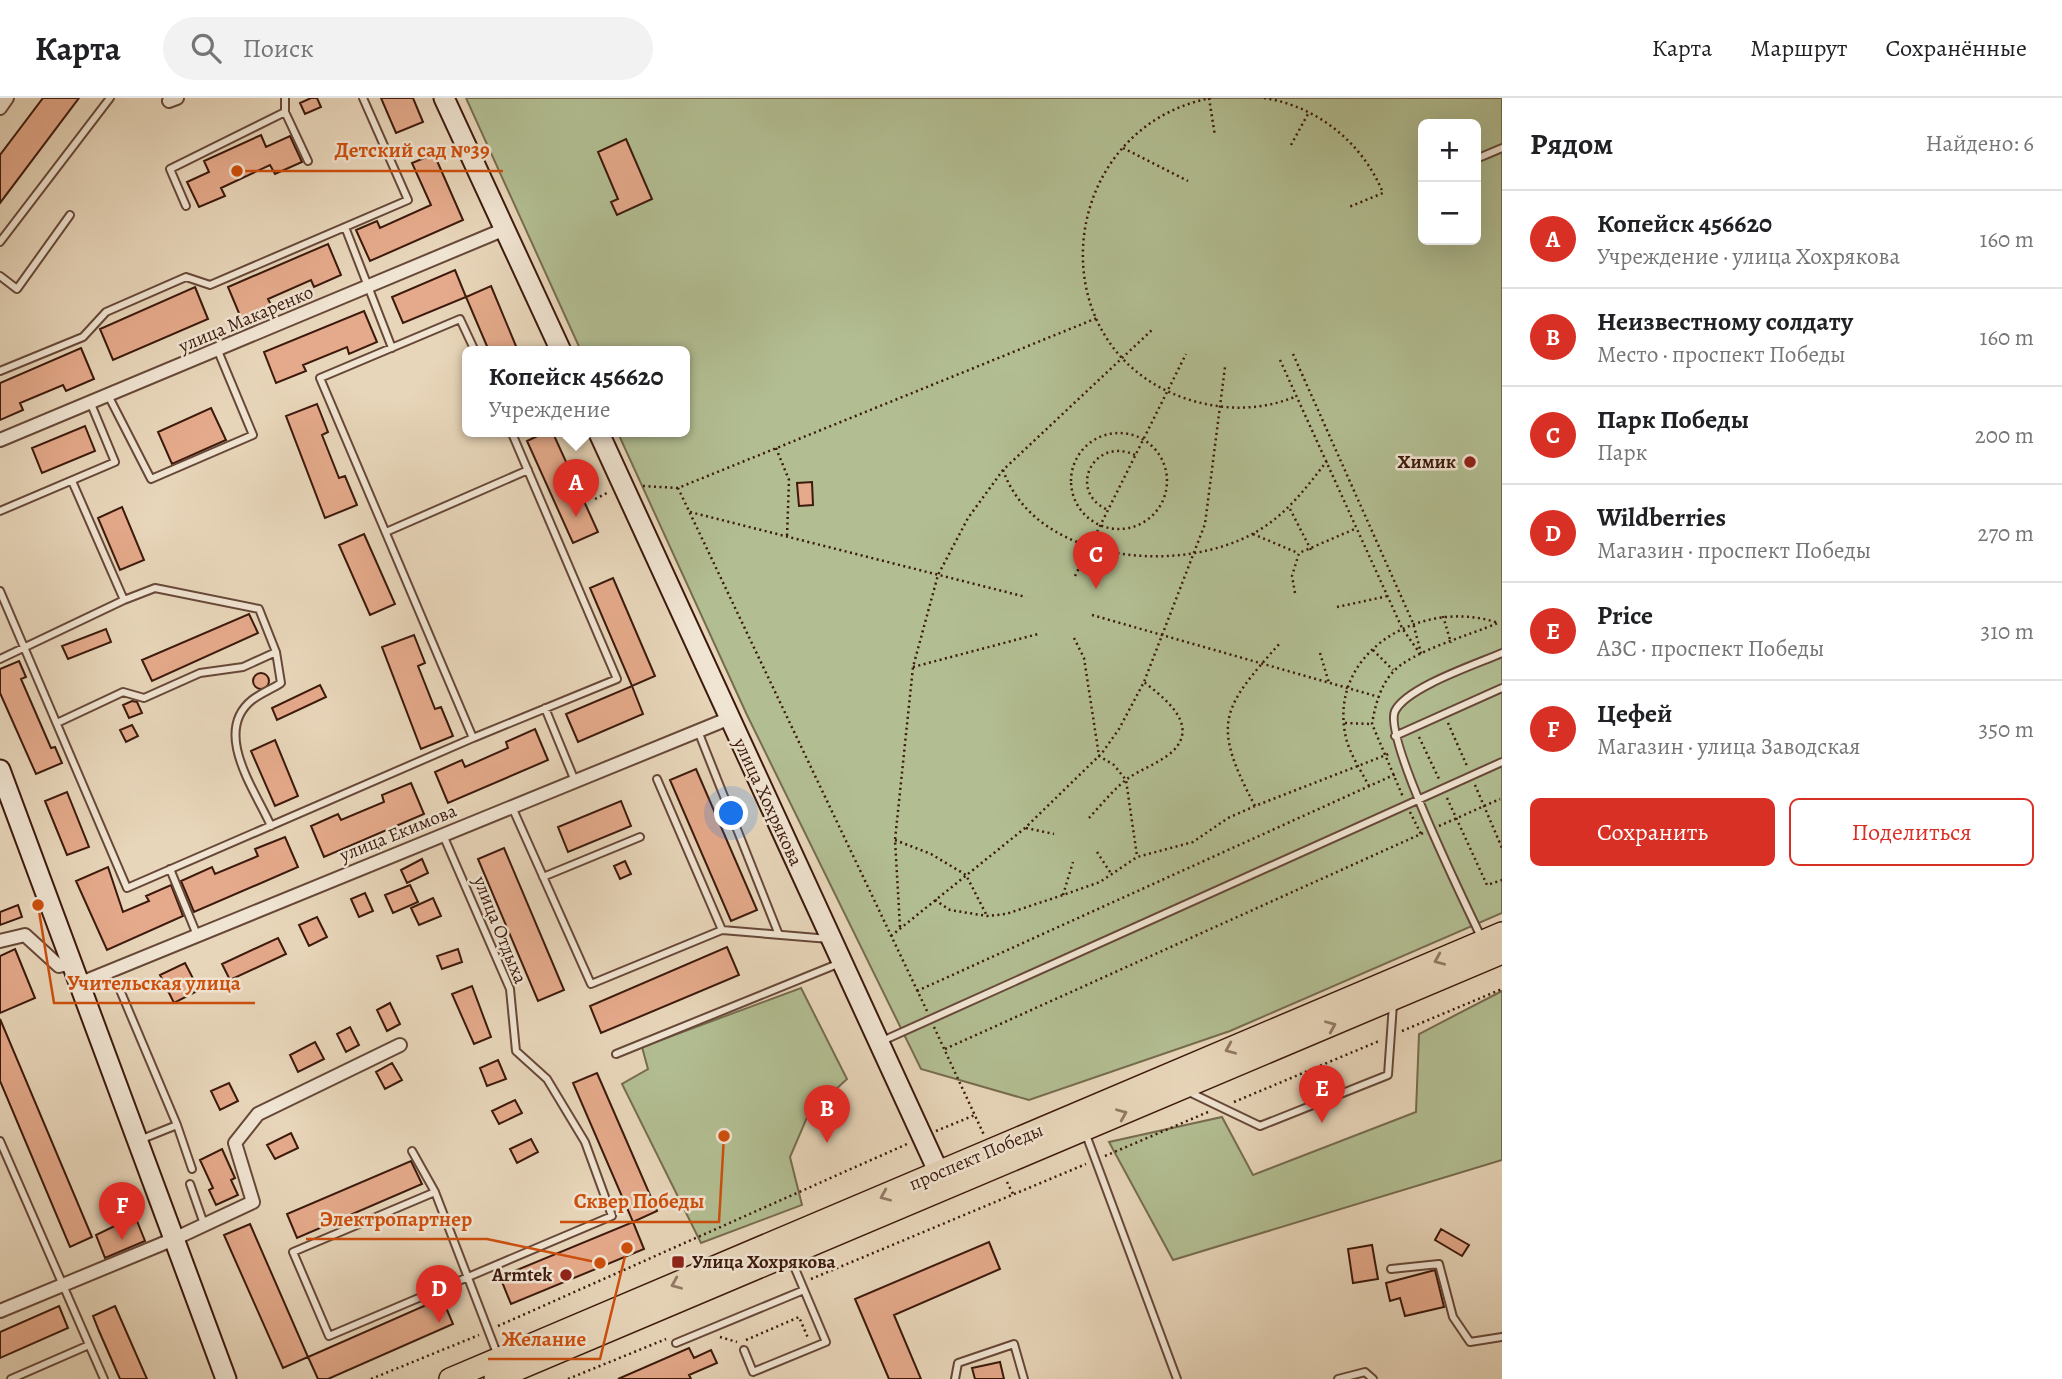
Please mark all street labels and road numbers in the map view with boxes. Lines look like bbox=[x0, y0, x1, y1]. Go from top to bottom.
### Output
street label: улица Макаренко bbox=[174, 279, 317, 359]
street label: улица Хохрякова bbox=[727, 733, 809, 870]
street label: улица Екимова bbox=[335, 798, 461, 869]
street label: улица Отдыха bbox=[466, 872, 533, 988]
street label: проспект Победы bbox=[905, 1117, 1047, 1197]

